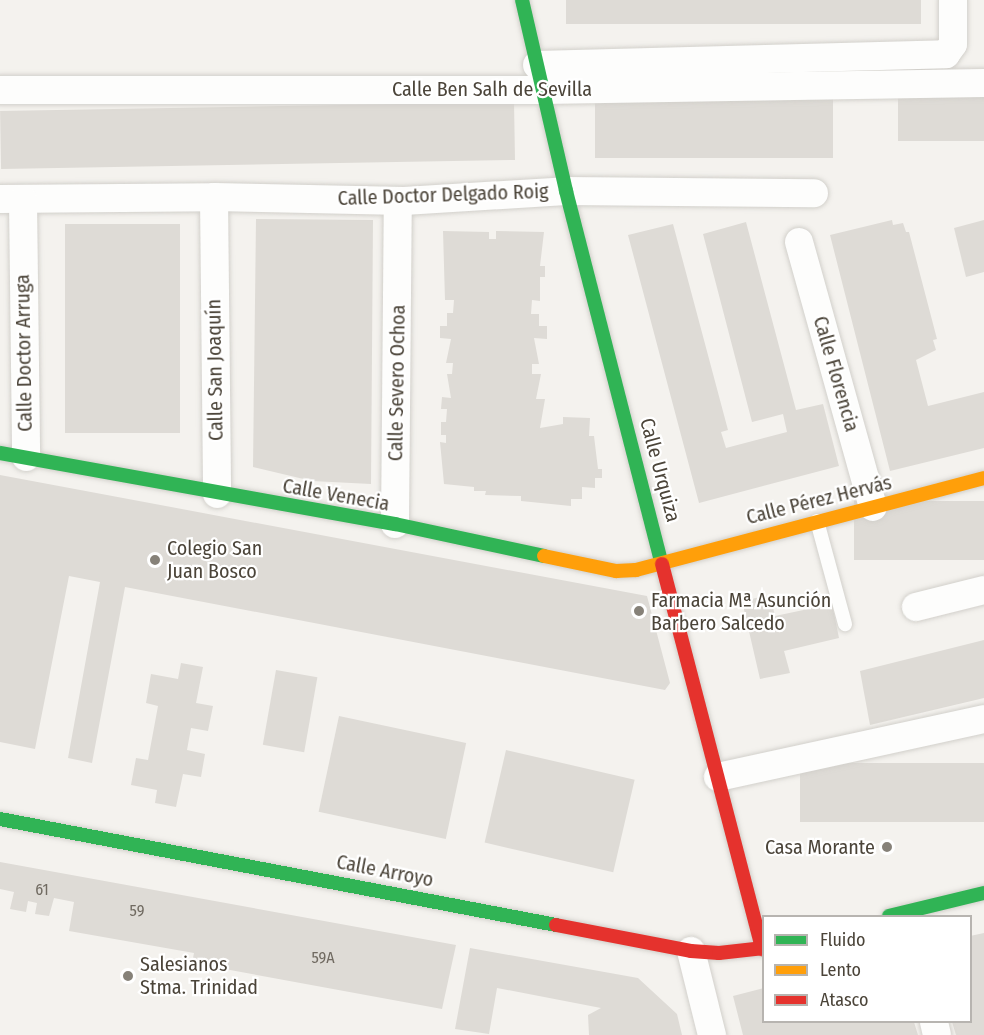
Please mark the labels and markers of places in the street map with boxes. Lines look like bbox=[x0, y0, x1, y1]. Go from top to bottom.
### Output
place label: Colegio San Juan Bosco bbox=[167, 536, 262, 583]
marker: Colegio San Juan Bosco bbox=[148, 553, 162, 567]
place label: Farmacia Mª Asunción Barbero Salcedo bbox=[651, 588, 831, 635]
marker: Farmacia Mª Asunción Barbero Salcedo bbox=[632, 604, 646, 618]
place label: Casa Morante bbox=[765, 835, 875, 859]
marker: Casa Morante bbox=[880, 840, 894, 854]
place label: Salesianos Stma. Trinidad bbox=[140, 952, 258, 999]
marker: Salesianos Stma. Trinidad bbox=[121, 969, 135, 983]

